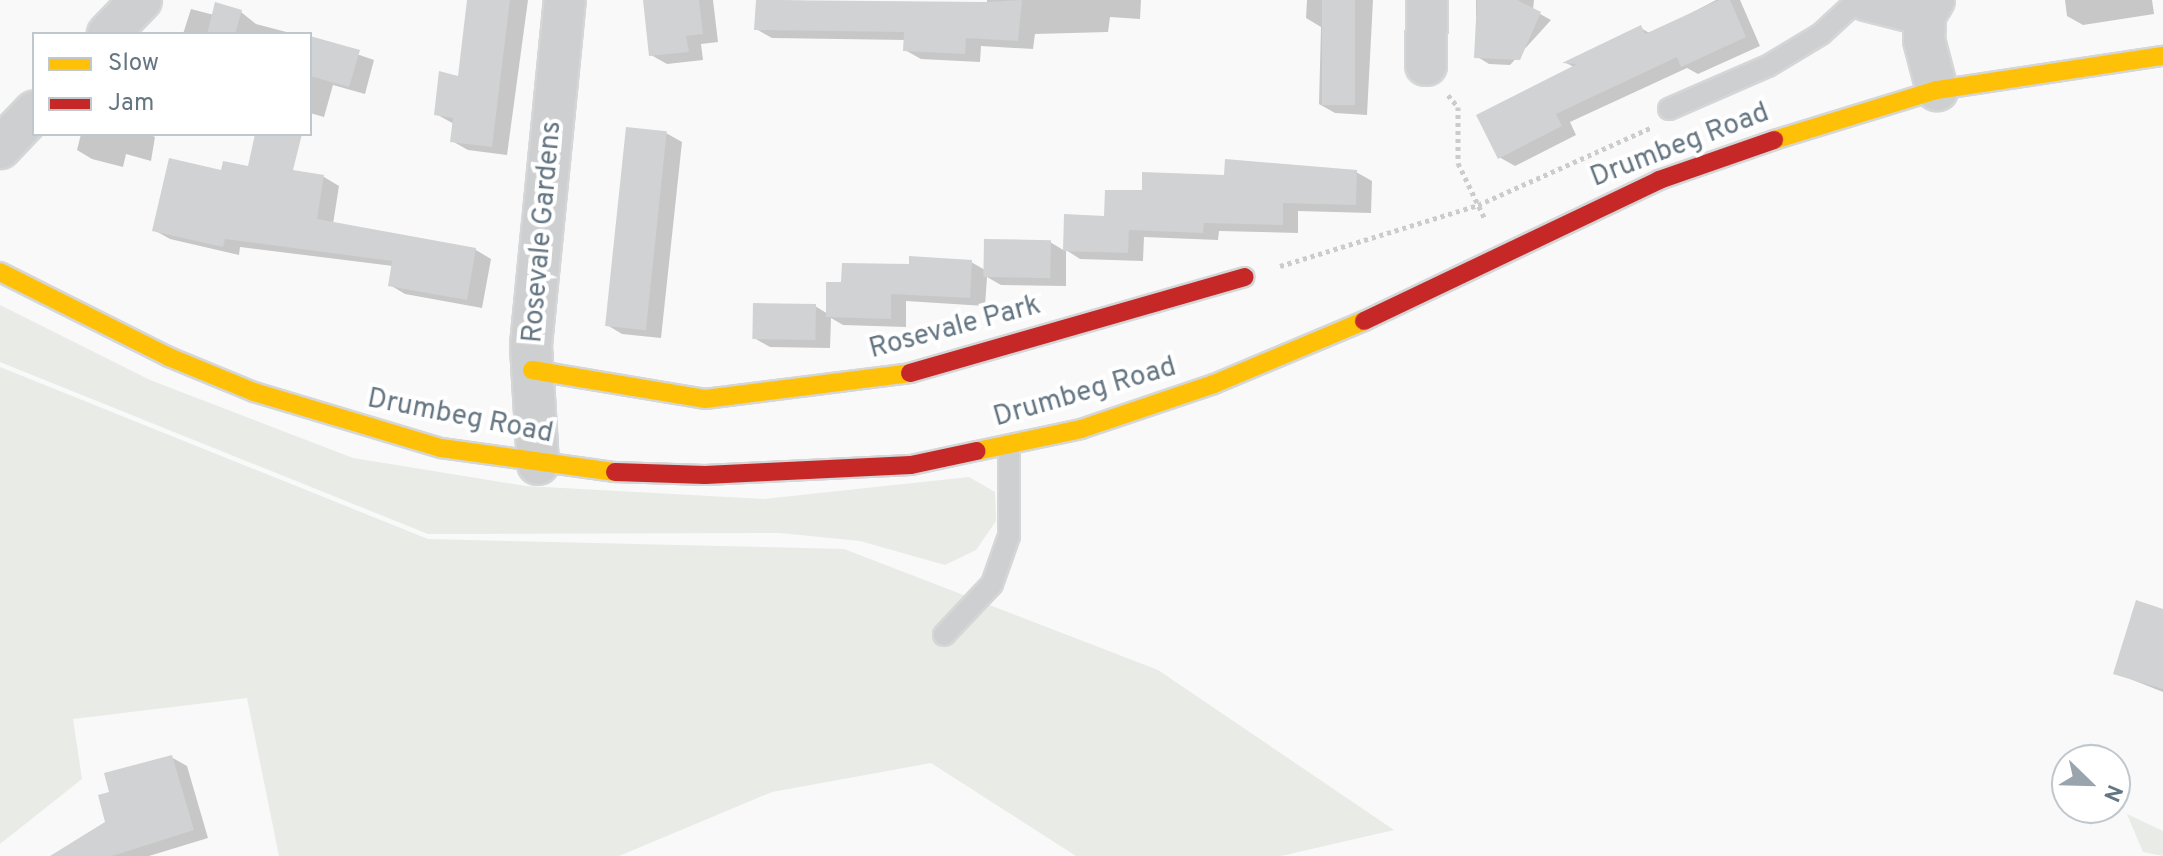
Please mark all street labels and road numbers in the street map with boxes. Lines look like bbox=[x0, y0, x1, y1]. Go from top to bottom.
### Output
street label: Drumbeg Road bbox=[1586, 97, 1774, 195]
street label: Rosevale Gardens bbox=[517, 120, 569, 344]
street label: Rosevale Park bbox=[866, 289, 1044, 367]
street label: Drumbeg Road bbox=[990, 351, 1180, 435]
street label: Drumbeg Road bbox=[364, 383, 556, 451]

